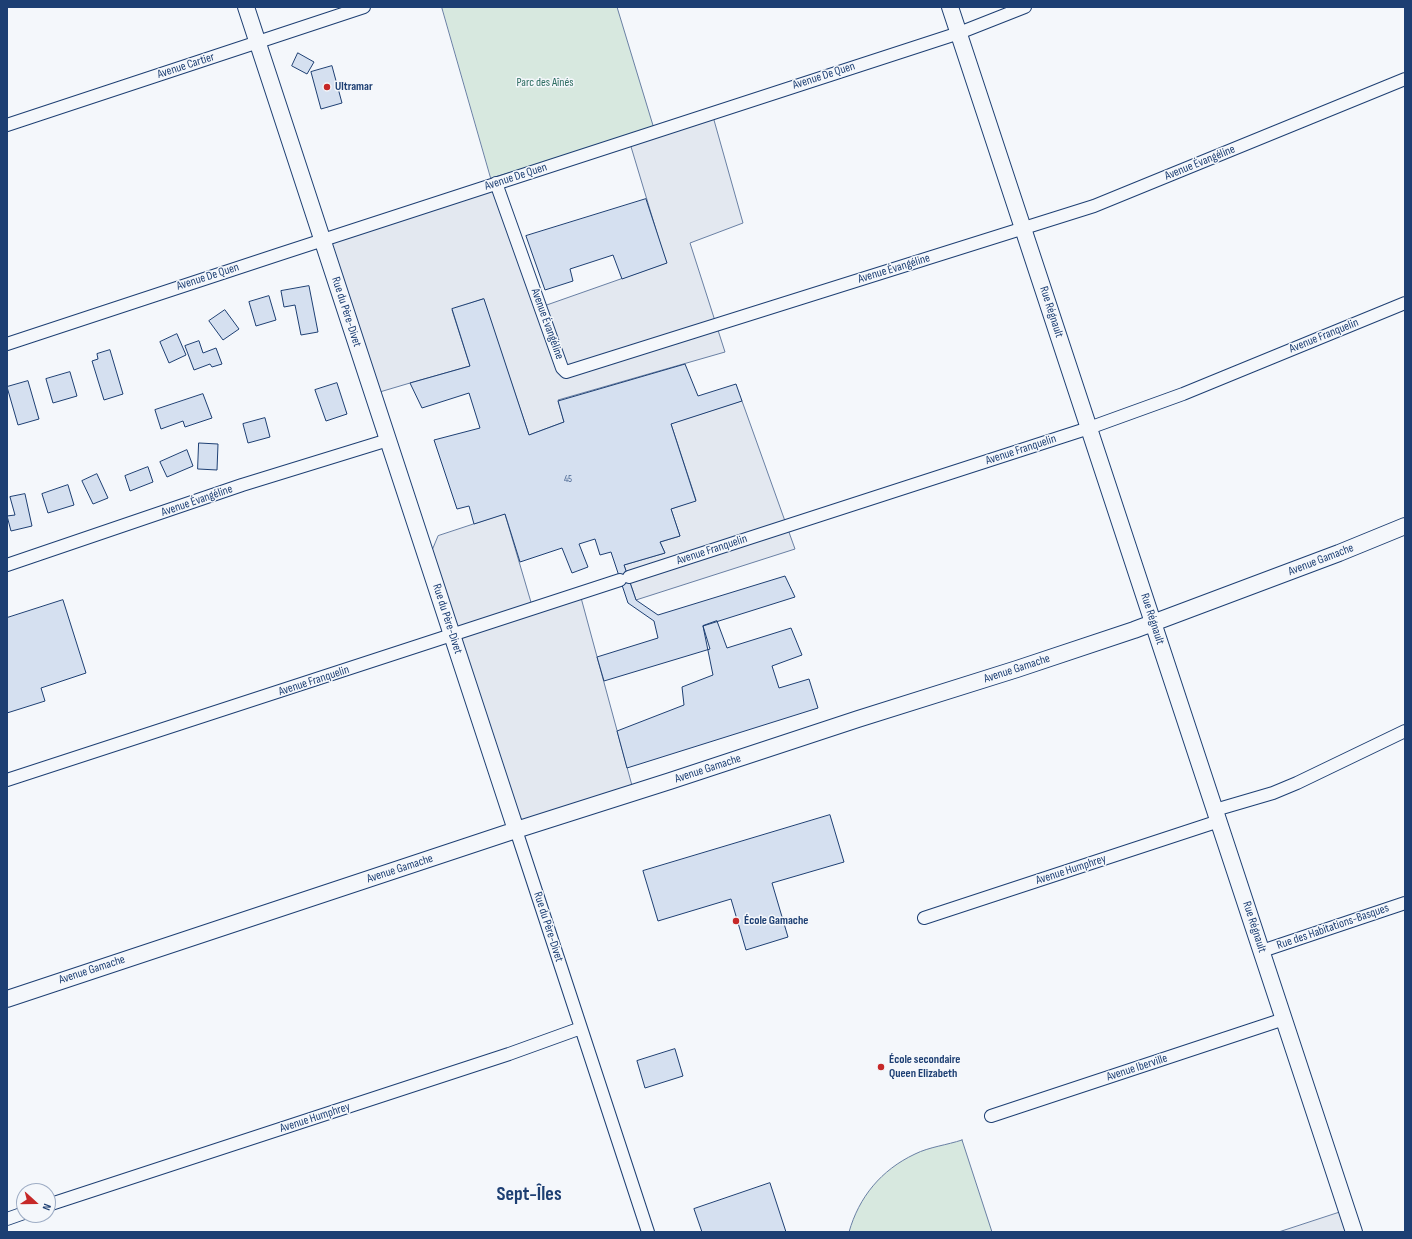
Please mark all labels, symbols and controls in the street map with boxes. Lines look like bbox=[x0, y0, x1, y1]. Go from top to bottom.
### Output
street label: Avenue Cartier bbox=[156, 50, 216, 82]
street label: Avenue De Quen bbox=[791, 59, 857, 93]
park label: Parc des Aînés bbox=[516, 76, 574, 90]
place label: Ultramar bbox=[335, 80, 373, 94]
marker: Ultramar bbox=[322, 82, 332, 92]
street label: Avenue Évangéline bbox=[1163, 142, 1237, 184]
street label: Avenue De Quen bbox=[483, 160, 549, 194]
street label: Avenue Évangéline bbox=[856, 251, 932, 287]
street label: Avenue De Quen bbox=[175, 260, 241, 294]
street label: Rue du Père-Divet bbox=[328, 275, 364, 349]
street label: Rue Régnault bbox=[1036, 285, 1066, 339]
street label: Avenue Évangéline bbox=[527, 286, 567, 362]
street label: Avenue Franquelin bbox=[1287, 316, 1361, 356]
street label: Avenue Franquelin bbox=[984, 432, 1058, 468]
house number: 45 bbox=[564, 473, 572, 485]
street label: Avenue Évangéline bbox=[159, 482, 235, 520]
street label: Avenue Franquelin bbox=[675, 532, 749, 568]
street label: Avenue Gamache bbox=[1286, 541, 1356, 579]
street label: Rue du Père-Divet bbox=[429, 582, 465, 656]
street label: Rue Régnault bbox=[1137, 592, 1167, 646]
street label: Avenue Gamache bbox=[982, 652, 1052, 686]
street label: Avenue Franquelin bbox=[277, 663, 351, 699]
street label: Avenue Gamache bbox=[673, 752, 743, 786]
street label: Avenue Gamache bbox=[365, 852, 435, 886]
street label: Avenue Humphrey bbox=[1034, 852, 1108, 888]
street label: Rue du Père-Divet bbox=[530, 890, 566, 964]
street label: Rue Régnault bbox=[1239, 900, 1269, 954]
street label: Rue des Habitations-Basques bbox=[1275, 901, 1391, 953]
place label: École Gamache bbox=[744, 914, 808, 928]
marker: École Gamache bbox=[731, 916, 741, 926]
street label: Avenue Gamache bbox=[57, 953, 127, 987]
street label: Avenue Iberville bbox=[1105, 1051, 1169, 1085]
place label: École secondaire Queen Elizabeth bbox=[889, 1053, 960, 1081]
marker: École secondaire Queen Elizabeth bbox=[876, 1062, 886, 1072]
street label: Avenue Humphrey bbox=[278, 1100, 352, 1136]
north arrow bbox=[16, 1183, 56, 1223]
district label: Sept-Îles bbox=[496, 1183, 562, 1207]
text: N bbox=[40, 1202, 54, 1212]

